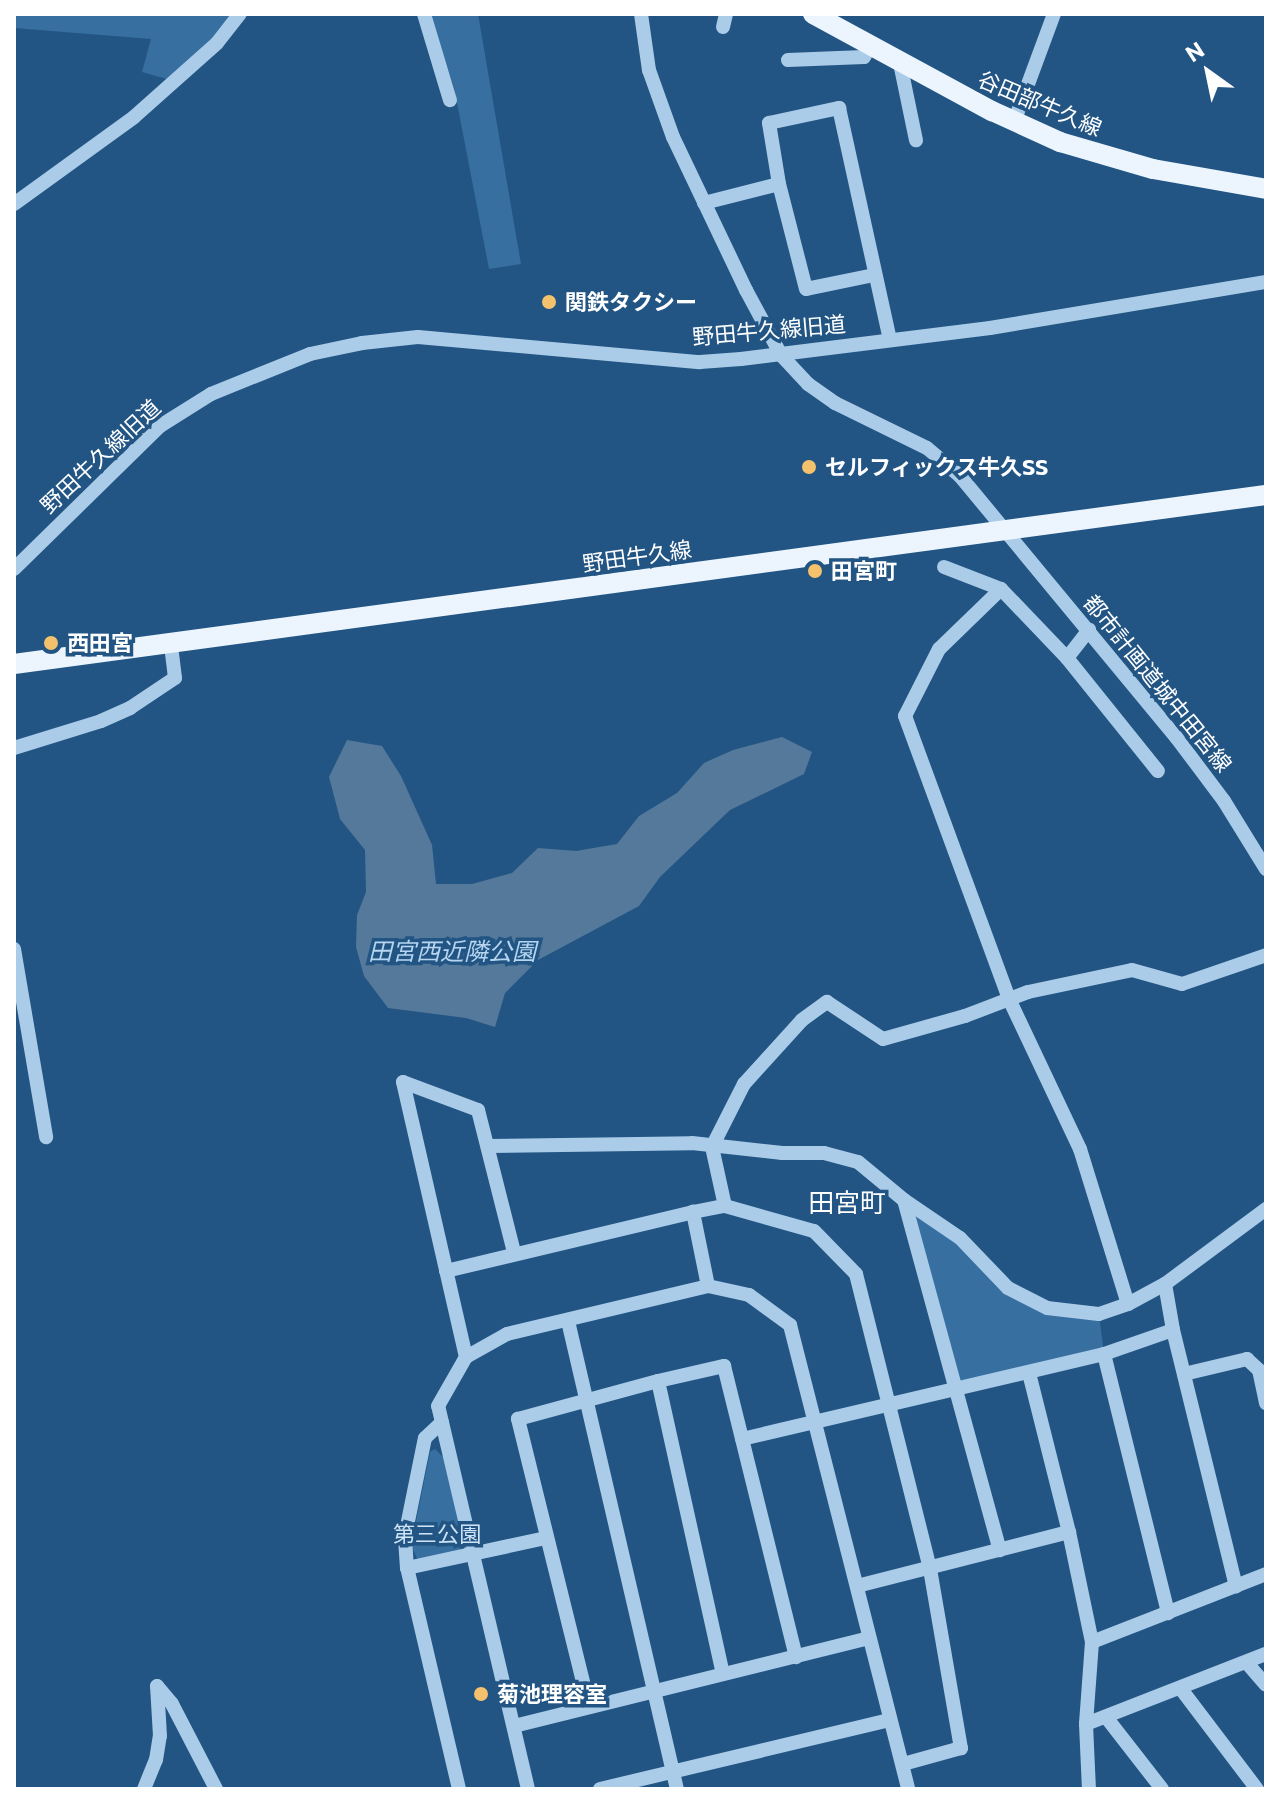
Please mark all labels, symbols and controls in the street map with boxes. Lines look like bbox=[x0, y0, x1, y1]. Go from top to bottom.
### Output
north arrow bbox=[1168, 32, 1248, 112]
text: N bbox=[1180, 36, 1209, 67]
street label: 谷田部牛久線 bbox=[974, 65, 1106, 141]
place label: 関鉄タクシー bbox=[565, 289, 697, 315]
marker: 関鉄タクシー bbox=[540, 293, 558, 311]
street label: 野田牛久線旧道 bbox=[691, 310, 847, 350]
street label: 野田牛久線旧道 bbox=[35, 394, 165, 518]
place label: セルフィックス牛久SS bbox=[825, 454, 1049, 480]
marker: セルフィックス牛久SS bbox=[800, 458, 818, 476]
street label: 野田牛久線 bbox=[581, 535, 693, 577]
place label: 田宮町 bbox=[831, 558, 897, 584]
marker: 田宮町 bbox=[806, 562, 824, 580]
street label: 都市計画道城中田宮線 bbox=[1079, 589, 1237, 777]
place label: 西田宮 bbox=[67, 630, 133, 656]
marker: 西田宮 bbox=[42, 634, 60, 652]
water label: 田宮西近隣公園 bbox=[368, 937, 536, 965]
district label: 田宮町 bbox=[808, 1186, 886, 1218]
park label: 第三公園 bbox=[393, 1521, 481, 1547]
place label: 菊池理容室 bbox=[497, 1681, 607, 1707]
marker: 菊池理容室 bbox=[472, 1685, 490, 1703]

